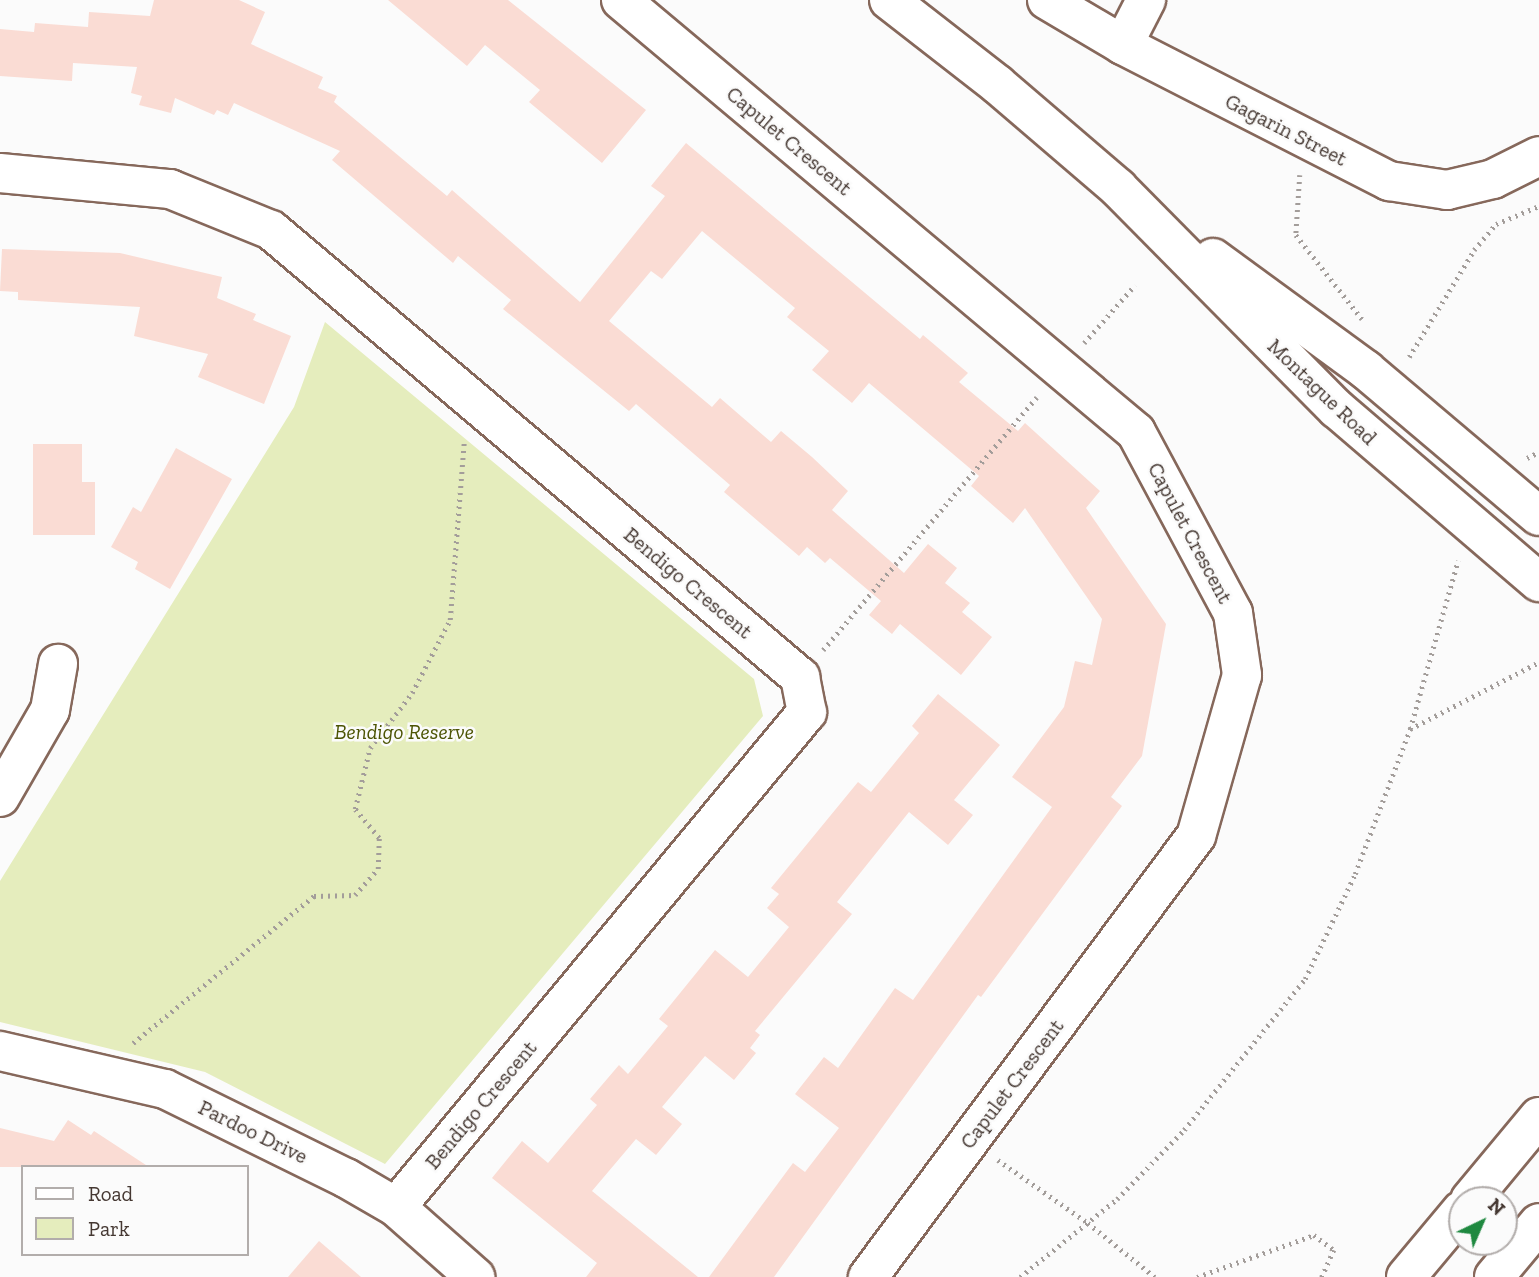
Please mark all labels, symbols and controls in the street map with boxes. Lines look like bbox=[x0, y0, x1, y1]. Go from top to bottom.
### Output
street label: Capulet Crescent bbox=[721, 81, 857, 201]
street label: Gagarin Street bbox=[1221, 89, 1351, 171]
street label: Montague Road bbox=[1262, 334, 1382, 450]
street label: Capulet Crescent bbox=[1142, 458, 1238, 608]
street label: Bendigo Crescent bbox=[619, 522, 757, 644]
park label: Bendigo Reserve bbox=[334, 719, 474, 745]
street label: Capulet Crescent bbox=[955, 1014, 1069, 1154]
street label: Bendigo Crescent bbox=[420, 1036, 542, 1174]
street label: Pardoo Drive bbox=[194, 1095, 312, 1169]
legend bbox=[21, 1165, 248, 1256]
text: Road bbox=[88, 1181, 133, 1206]
north arrow bbox=[1448, 1186, 1518, 1256]
text: N bbox=[1483, 1194, 1510, 1220]
text: Park bbox=[88, 1216, 130, 1241]

